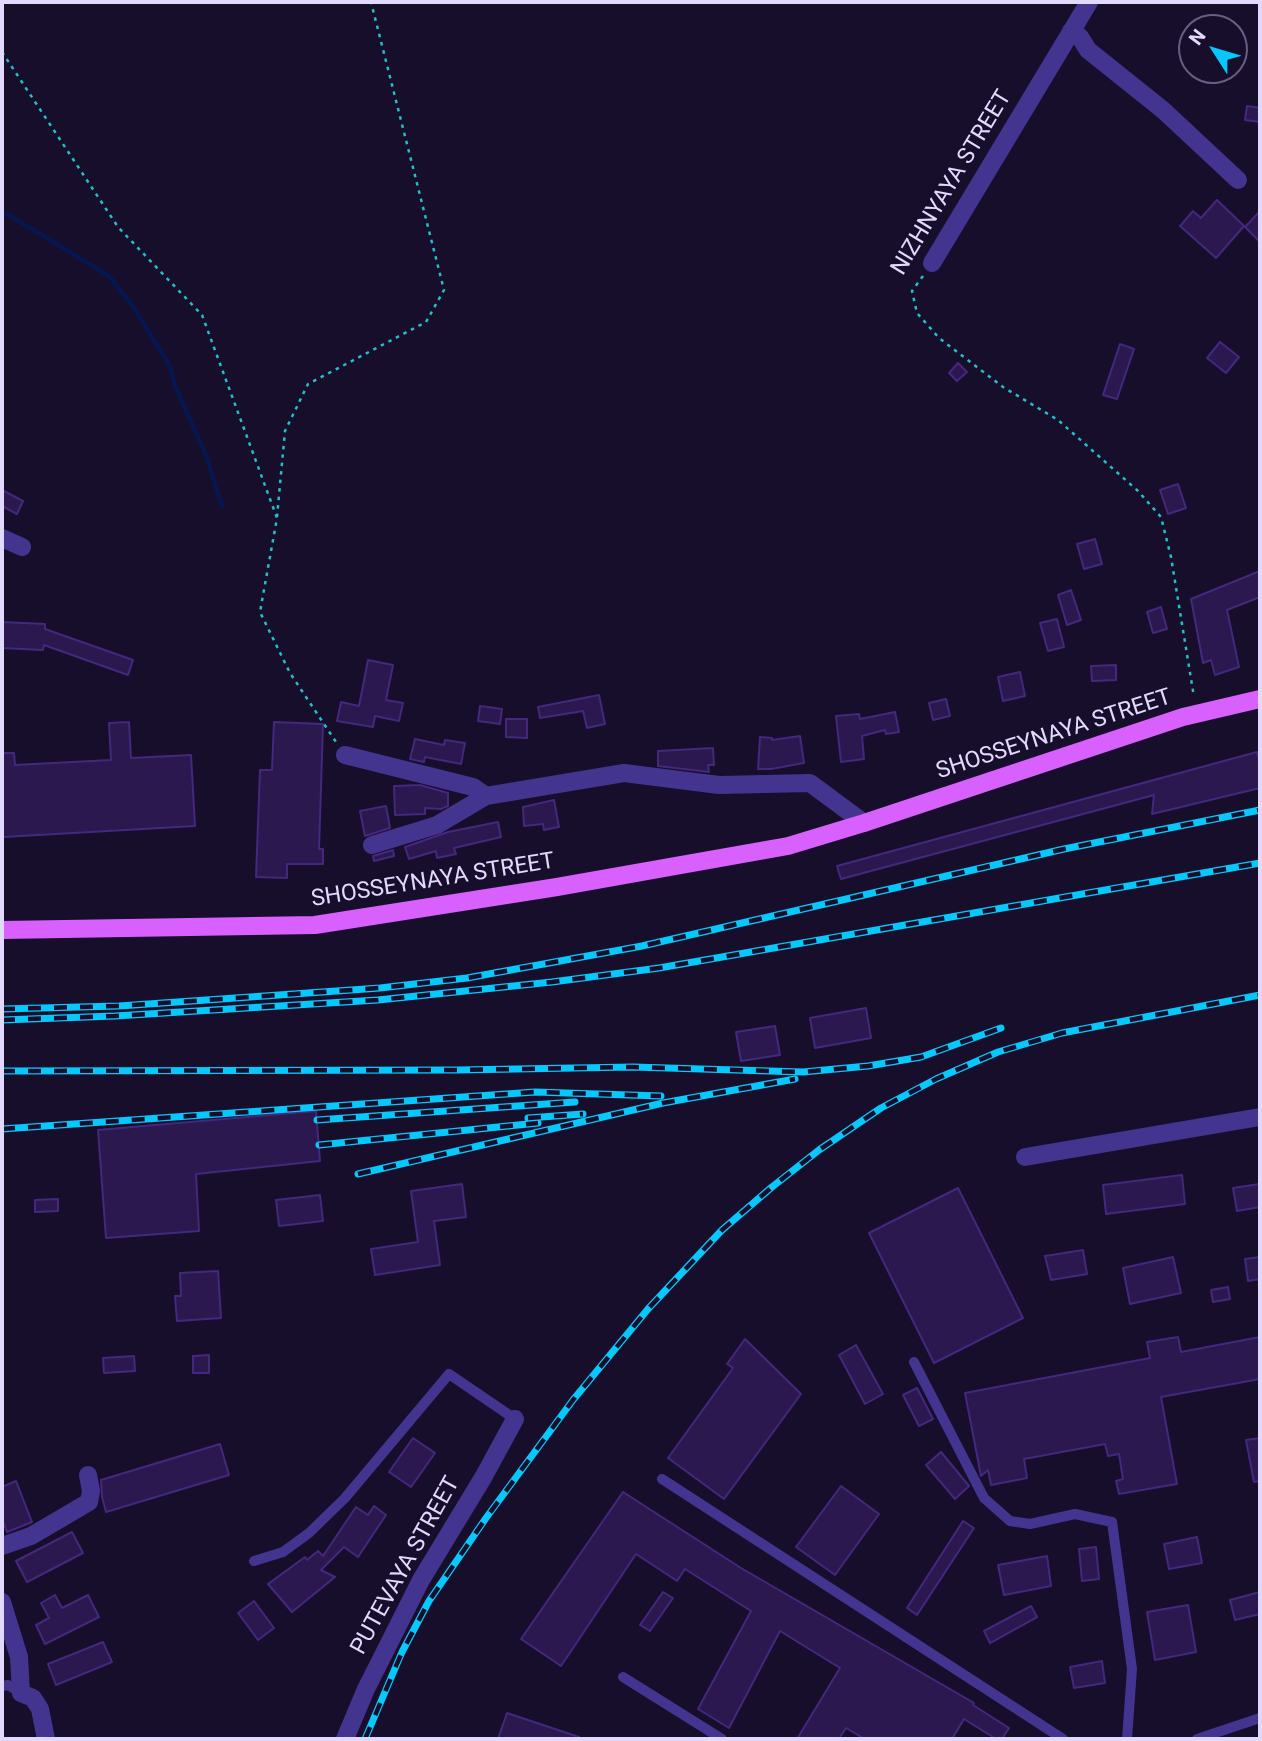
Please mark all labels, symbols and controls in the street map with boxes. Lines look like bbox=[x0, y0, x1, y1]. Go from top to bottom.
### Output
north arrow bbox=[1178, 14, 1248, 84]
text: N bbox=[1184, 25, 1211, 50]
street label: NIZHNYAYA STREET bbox=[886, 86, 1018, 280]
street label: SHOSSEYNAYA STREET bbox=[933, 684, 1175, 786]
street label: SHOSSEYNAYA STREET bbox=[309, 848, 557, 914]
street label: PUTEVAYA STREET bbox=[346, 1472, 466, 1660]

